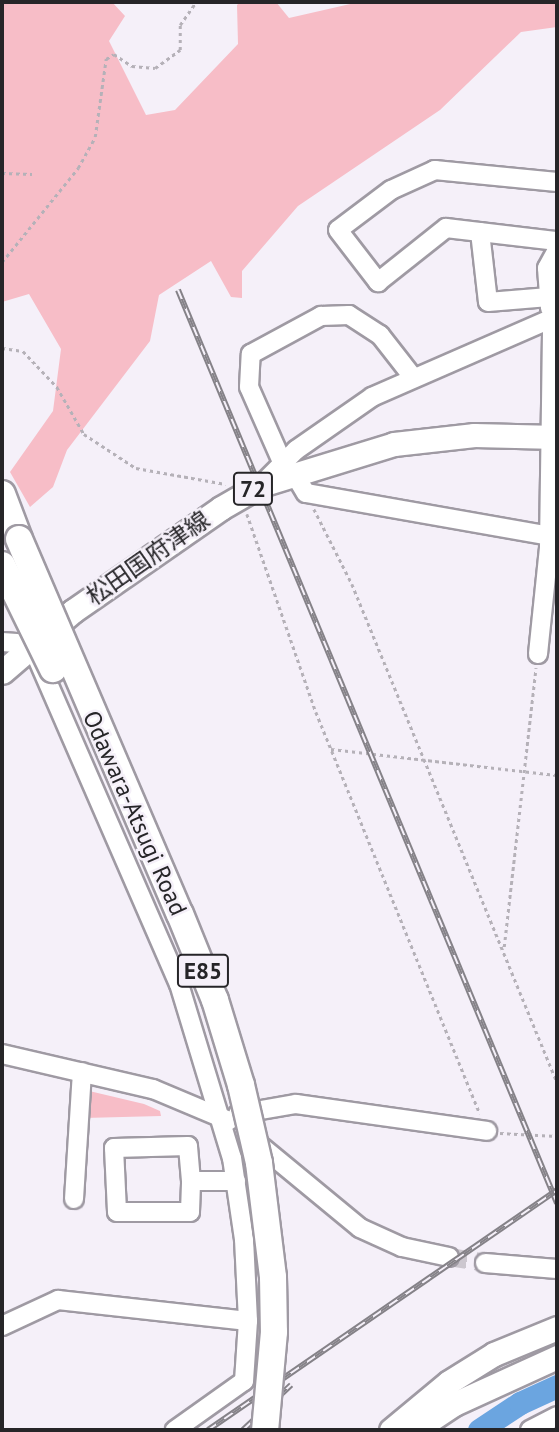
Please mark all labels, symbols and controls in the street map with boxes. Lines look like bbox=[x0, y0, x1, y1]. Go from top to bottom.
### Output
road number: 72 bbox=[232, 470, 274, 509]
street label: 松田国府津線 bbox=[81, 505, 215, 611]
street label: Odawara-Atsugi Road bbox=[77, 706, 193, 920]
road number: E85 bbox=[177, 952, 229, 990]

